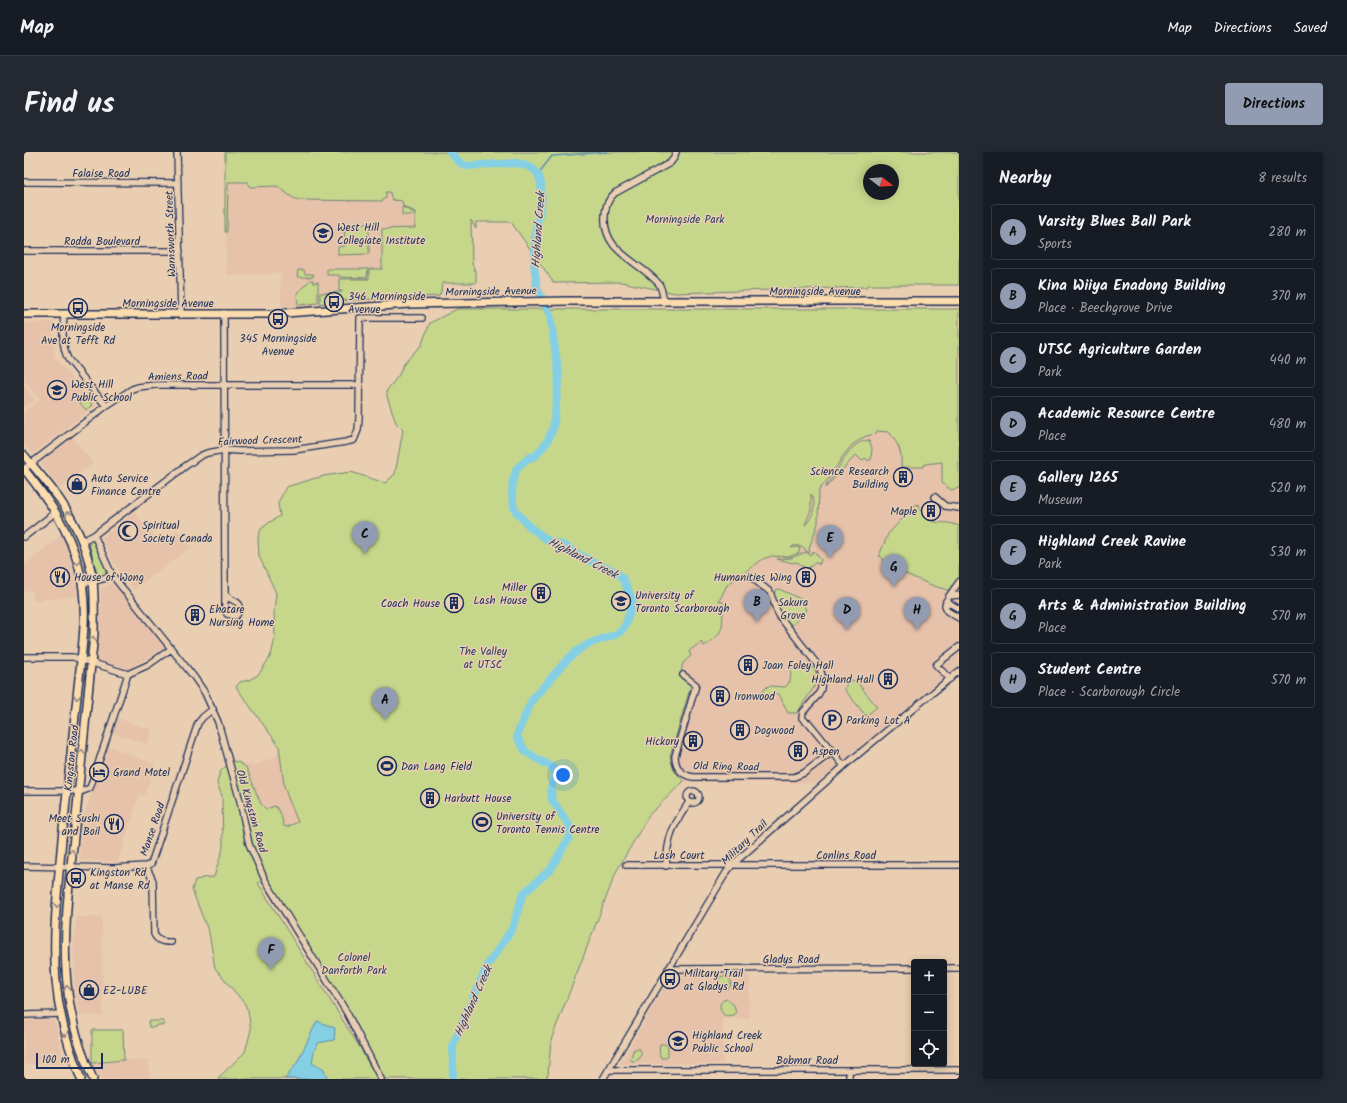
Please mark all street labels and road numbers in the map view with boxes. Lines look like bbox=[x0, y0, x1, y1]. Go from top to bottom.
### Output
street label: Falaise Road bbox=[72, 165, 130, 183]
street label: Warnsworth Street bbox=[160, 190, 182, 277]
street label: Rodda Boulevard bbox=[64, 233, 140, 251]
street label: Morningside Avenue bbox=[445, 282, 537, 302]
street label: Morningside Avenue bbox=[769, 283, 861, 301]
street label: Morningside Avenue bbox=[122, 295, 214, 313]
street label: Amiens Road bbox=[148, 367, 209, 387]
street label: Fairwood Crescent bbox=[218, 431, 303, 451]
street label: Kingston Road bbox=[60, 724, 84, 792]
street label: Old Ring Road bbox=[693, 757, 760, 777]
street label: Old Kingston Road bbox=[231, 768, 272, 855]
street label: Manse Road bbox=[135, 800, 171, 859]
street label: Military Trail bbox=[717, 815, 772, 870]
street label: Lash Court bbox=[654, 847, 705, 865]
street label: Conlins Road bbox=[816, 847, 876, 865]
street label: Gladys Road bbox=[763, 951, 820, 969]
street label: Bobmar Road bbox=[776, 1052, 838, 1070]

